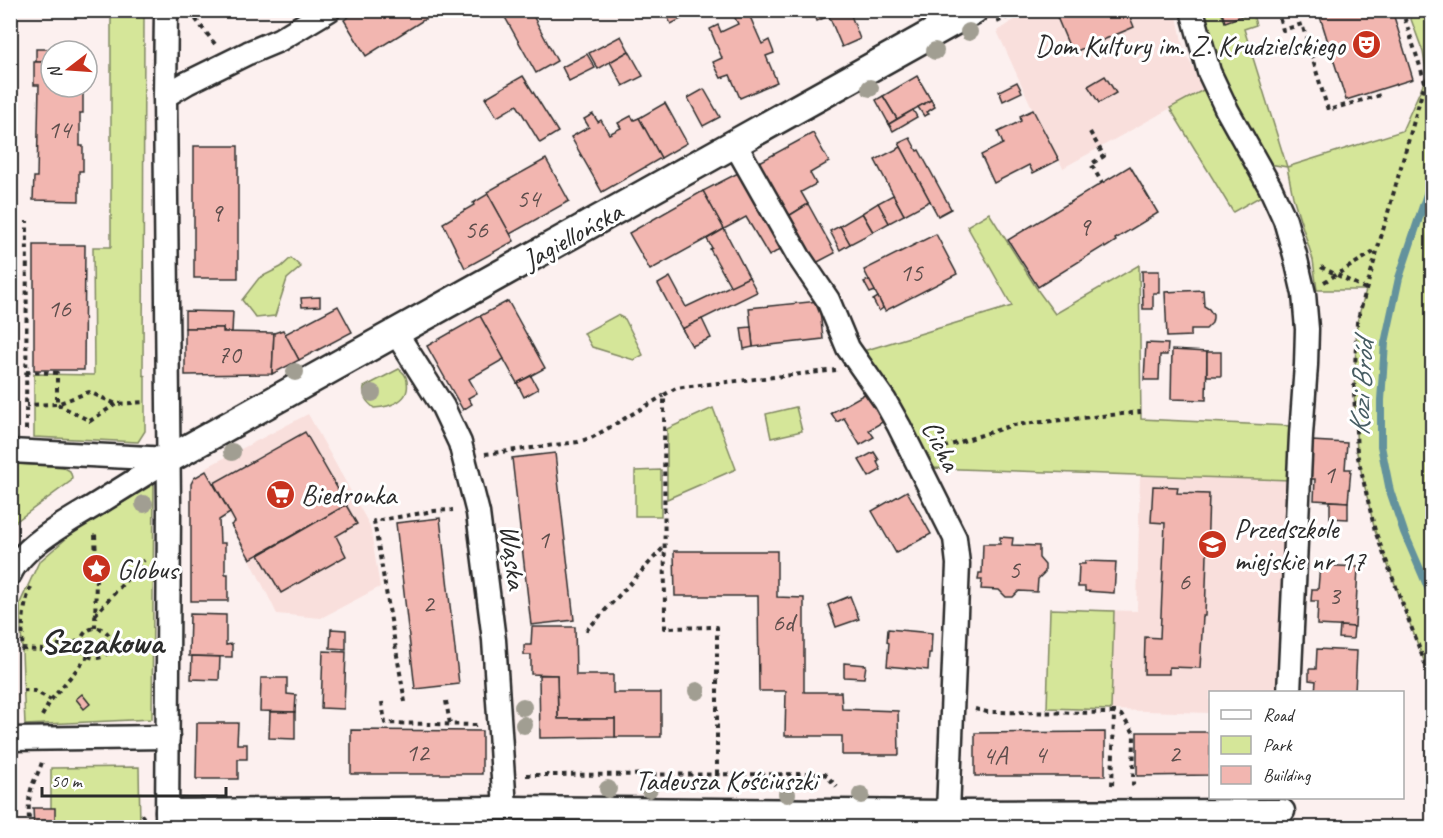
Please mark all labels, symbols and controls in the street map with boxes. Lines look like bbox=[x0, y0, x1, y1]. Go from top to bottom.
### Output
place label: Dom Kultury im. Z. Krudzielskiego bbox=[1035, 28, 1347, 63]
theatre icon: Dom Kultury im. Z. Krudzielskiego bbox=[1350, 29, 1382, 61]
north arrow bbox=[39, 39, 99, 99]
text: N bbox=[44, 62, 67, 81]
house number: 14 bbox=[47, 113, 73, 146]
house number: 54 bbox=[516, 182, 542, 215]
street label: Jagiellońska bbox=[514, 193, 630, 278]
house number: 9 bbox=[210, 196, 224, 229]
house number: 9 bbox=[1078, 210, 1092, 243]
house number: 56 bbox=[464, 213, 489, 246]
house number: 15 bbox=[899, 256, 924, 289]
house number: 16 bbox=[47, 292, 72, 325]
water label: Kozi Bród bbox=[1340, 330, 1383, 436]
house number: 70 bbox=[217, 338, 243, 371]
street label: Cicha bbox=[914, 414, 970, 478]
house number: 1 bbox=[1323, 458, 1336, 491]
place label: Biedronka bbox=[301, 477, 398, 512]
supermarket icon: Biedronka bbox=[264, 478, 296, 510]
place label: Przedszkole miejskie nr 17 bbox=[1234, 511, 1367, 578]
street label: Wąska bbox=[492, 523, 535, 593]
house number: 1 bbox=[537, 523, 550, 556]
school or university icon: Przedszkole miejskie nr 17 bbox=[1197, 528, 1229, 560]
place label: Globus bbox=[117, 552, 180, 587]
place icon: Globus bbox=[80, 553, 112, 585]
house number: 5 bbox=[1008, 553, 1021, 586]
house number: 6 bbox=[1178, 565, 1191, 598]
house number: 3 bbox=[1328, 579, 1342, 612]
house number: 2 bbox=[422, 587, 436, 620]
house number: 6d bbox=[772, 606, 798, 639]
district label: Szczakowa bbox=[40, 620, 166, 663]
legend bbox=[1209, 691, 1404, 799]
text: Road bbox=[1263, 704, 1296, 726]
text: Park bbox=[1263, 734, 1293, 756]
house number: 12 bbox=[405, 736, 431, 769]
house number: 2 bbox=[1168, 737, 1182, 770]
house number: 4 bbox=[1034, 738, 1048, 771]
house number: 4A bbox=[983, 739, 1009, 772]
scale bar bbox=[42, 760, 226, 798]
street label: Tadeusza Kościuszki bbox=[635, 763, 821, 798]
text: Building bbox=[1263, 764, 1312, 786]
text: 50 m bbox=[51, 770, 84, 792]

